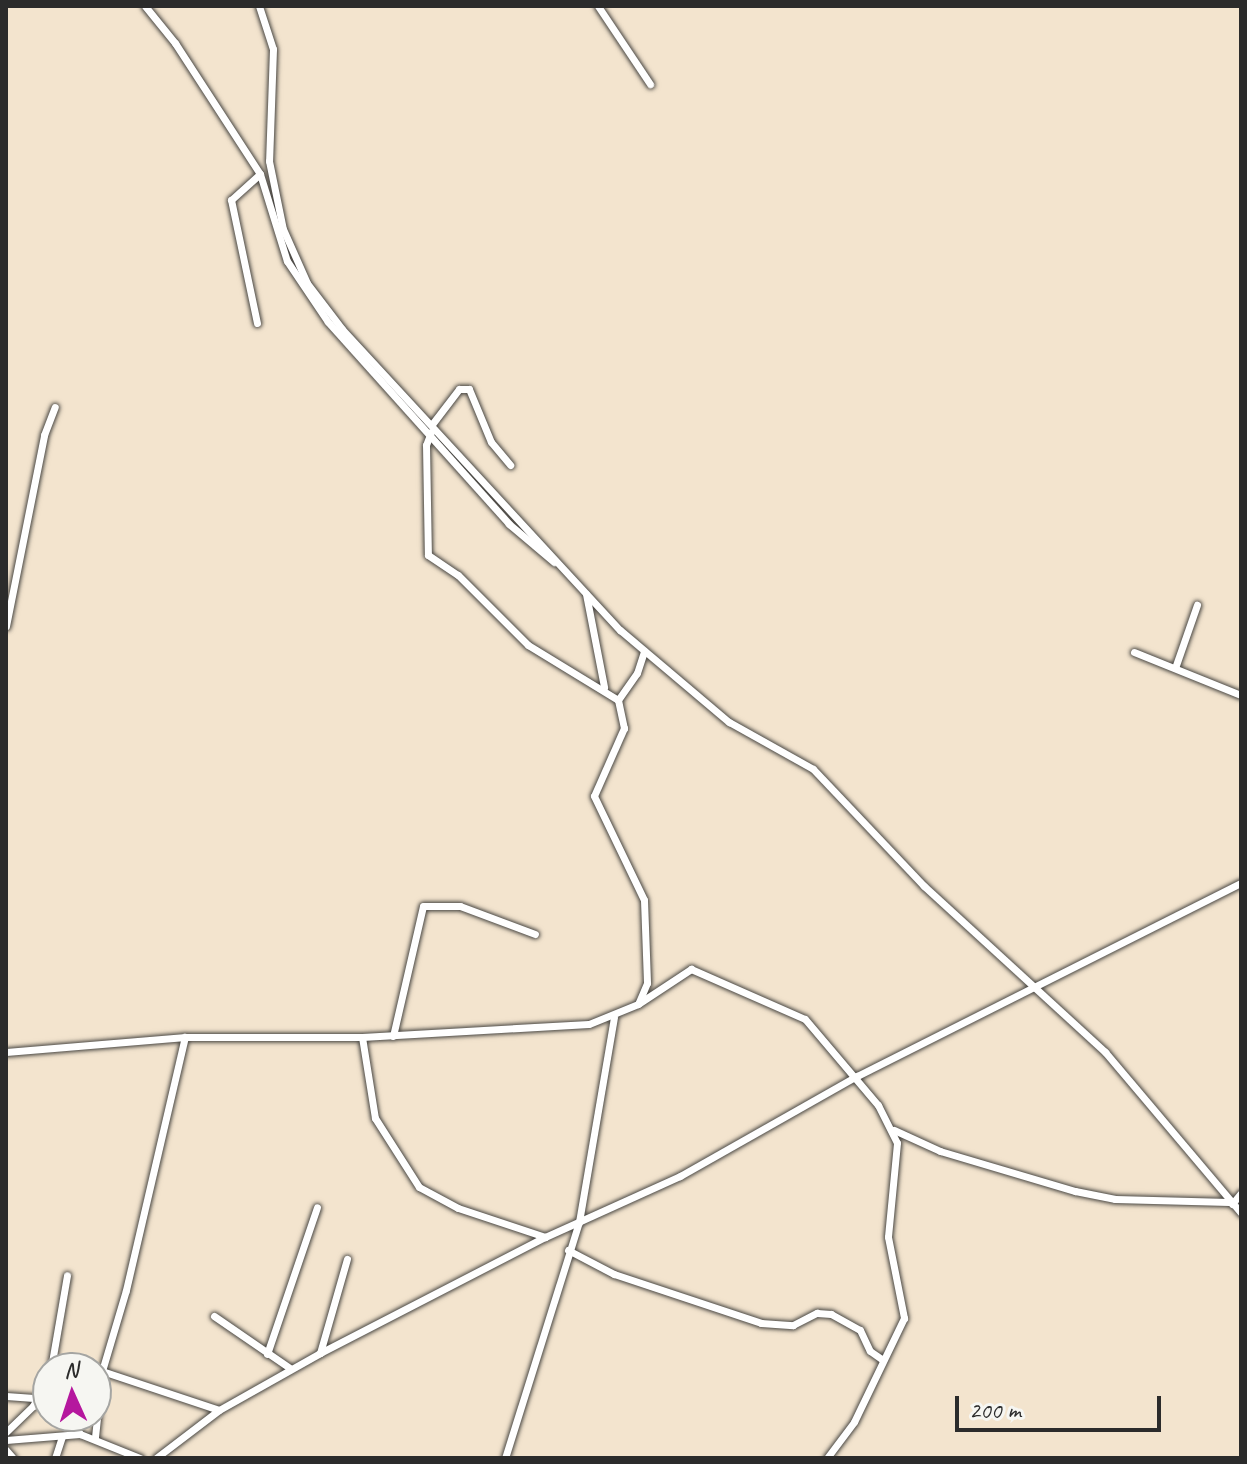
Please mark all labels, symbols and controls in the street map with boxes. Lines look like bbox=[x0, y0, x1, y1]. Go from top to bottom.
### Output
north arrow bbox=[32, 1352, 112, 1432]
text: N bbox=[63, 1356, 78, 1384]
scale bar bbox=[959, 1380, 1165, 1430]
text: 200 m bbox=[969, 1395, 1021, 1425]

